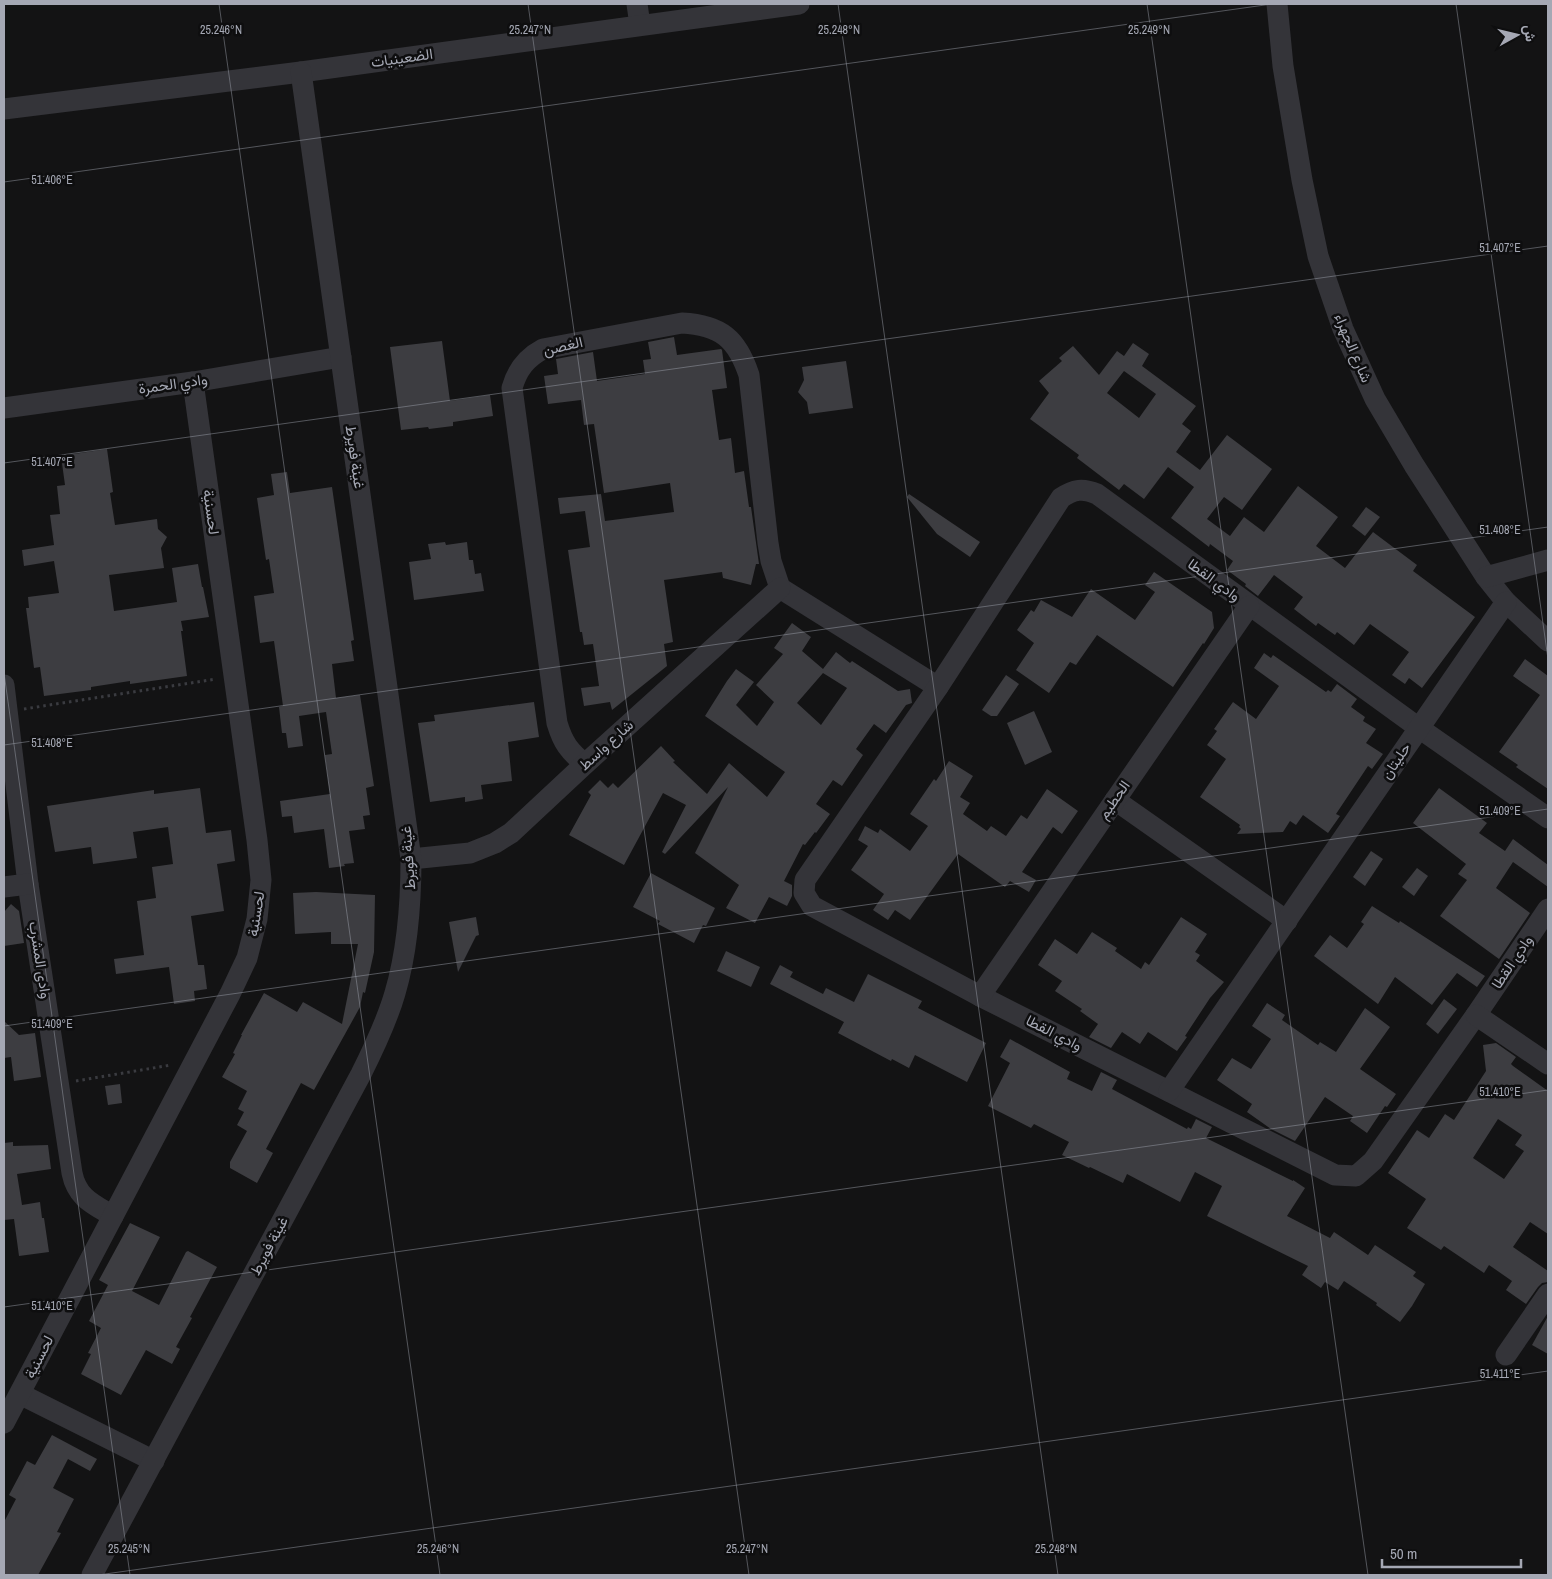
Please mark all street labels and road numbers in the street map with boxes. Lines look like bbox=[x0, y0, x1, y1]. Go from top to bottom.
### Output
street label: الضعينيات bbox=[370, 43, 434, 72]
street label: شارع الجهراء bbox=[1329, 310, 1378, 386]
street label: الغصن bbox=[541, 331, 585, 360]
street label: وادي الحمرة bbox=[137, 368, 209, 402]
street label: غينة فويرط bbox=[341, 424, 370, 490]
street label: لحسنية bbox=[198, 488, 225, 536]
street label: وادي القطا bbox=[1182, 553, 1245, 608]
street label: شارع واسط bbox=[574, 714, 638, 776]
street label: حليتان bbox=[1376, 738, 1415, 783]
street label: الحطيم bbox=[1093, 776, 1135, 823]
street label: غينة فويرط bbox=[395, 825, 420, 891]
street label: لحسنية bbox=[242, 890, 269, 938]
street label: وادى المشرب bbox=[24, 920, 57, 1000]
street label: وادي القطا bbox=[1486, 931, 1540, 994]
street label: وادي القطا bbox=[1021, 1009, 1086, 1058]
street label: غينة فويرط bbox=[244, 1212, 293, 1279]
street label: لحسنية bbox=[19, 1332, 58, 1382]

